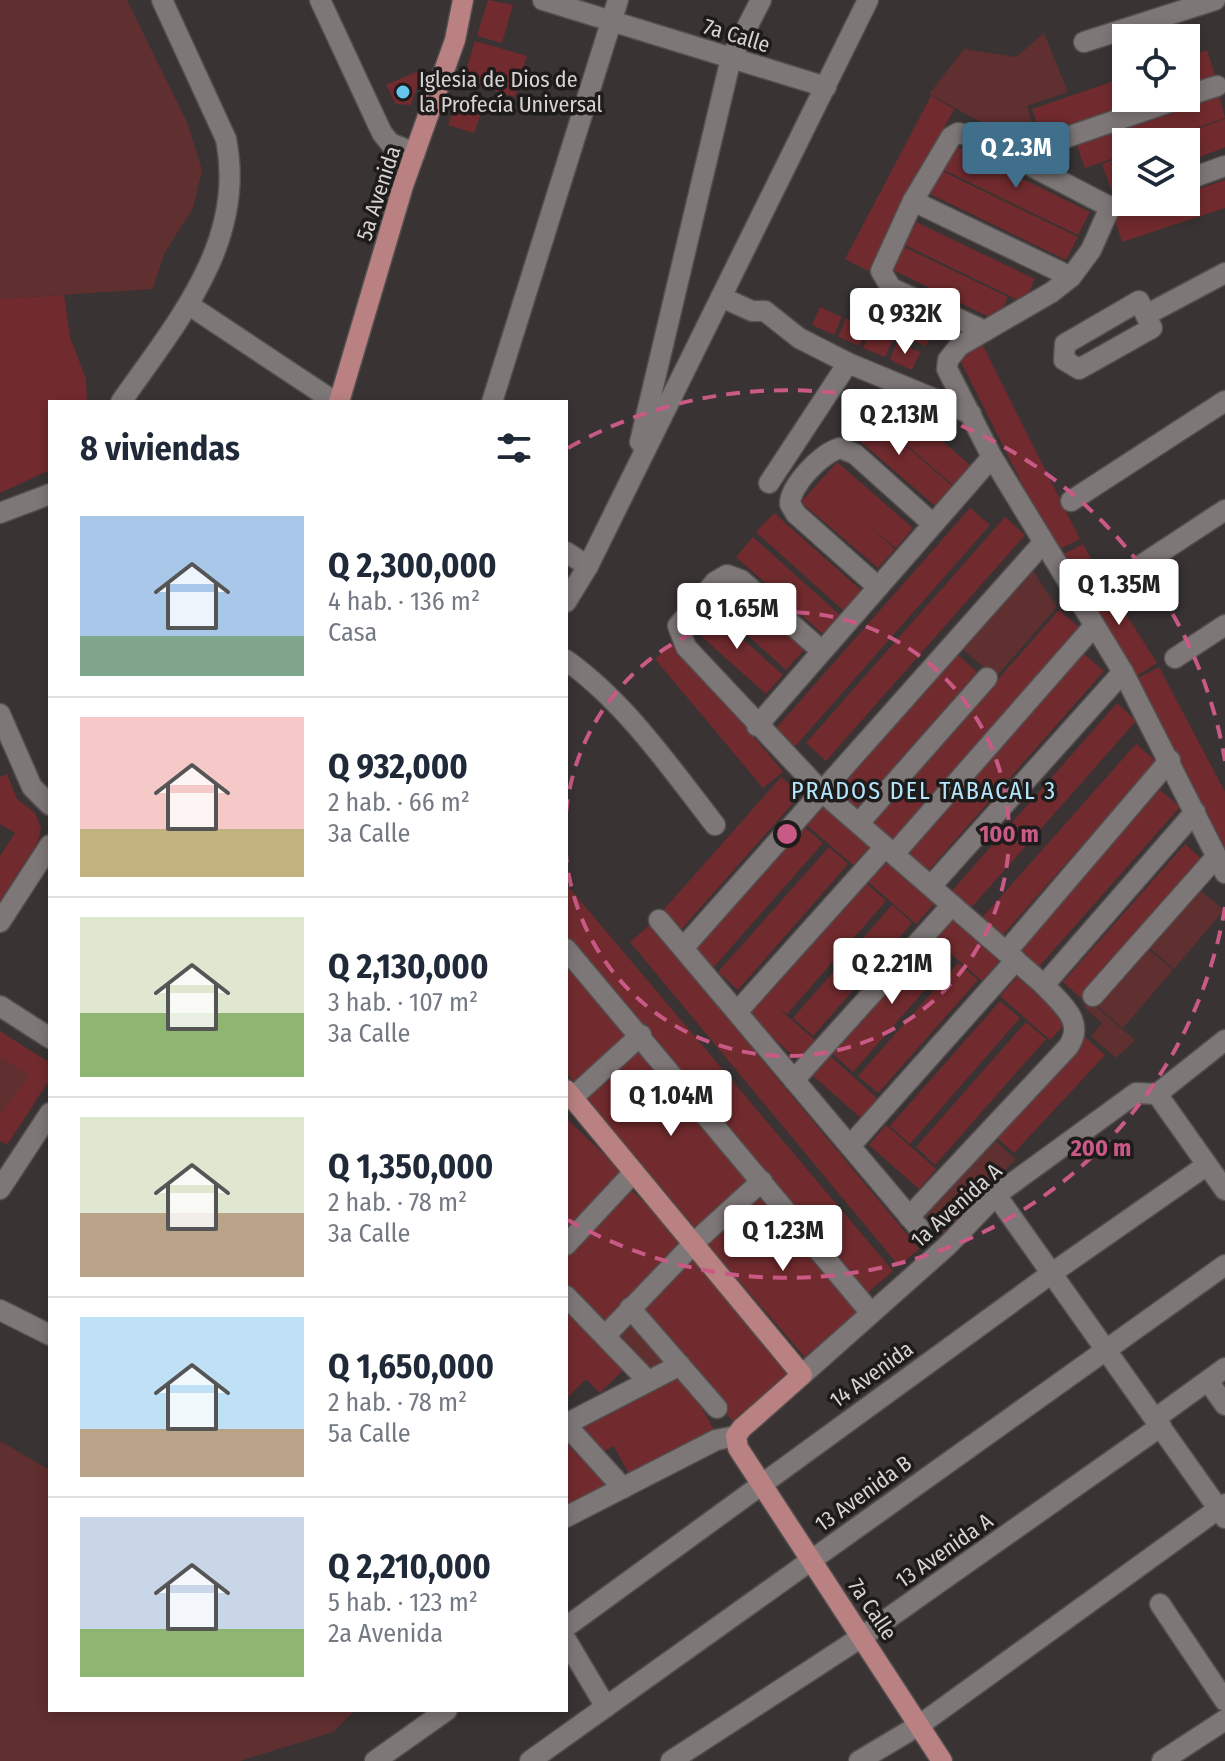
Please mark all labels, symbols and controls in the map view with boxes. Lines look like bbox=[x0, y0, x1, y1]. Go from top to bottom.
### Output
street label: 7a Calle bbox=[700, 13, 773, 58]
map controls bbox=[1112, 24, 1200, 216]
button: locate bbox=[1112, 24, 1200, 112]
place label: Iglesia de Dios de la Profecía Universal bbox=[419, 66, 602, 118]
marker: Iglesia de Dios de la Profecía Universal bbox=[394, 83, 412, 101]
pin: Q 2.3M bbox=[951, 122, 1081, 190]
button: layers bbox=[1112, 128, 1200, 216]
text: Q 2.3M bbox=[980, 132, 1052, 163]
street label: 5a Avenida bbox=[351, 142, 406, 244]
pin: Q 932K bbox=[840, 288, 970, 356]
text: Q 932K bbox=[868, 298, 942, 329]
pin: Q 2.13M bbox=[825, 389, 973, 457]
text: Q 2.13M bbox=[859, 399, 939, 430]
icon: filters bbox=[492, 426, 536, 470]
text: 8 viviendas bbox=[80, 428, 240, 469]
text: Q 2,300,000 bbox=[328, 545, 497, 586]
icon: home bbox=[144, 548, 240, 644]
pin: Q 1.35M bbox=[1045, 559, 1193, 627]
text: Q 1.35M bbox=[1078, 569, 1160, 600]
pin: Q 1.65M bbox=[663, 583, 811, 651]
text: 4 hab. · 136 m² bbox=[328, 586, 480, 617]
text: Q 1.65M bbox=[695, 593, 779, 624]
text: Casa bbox=[328, 617, 377, 648]
text: Q 932,000 bbox=[328, 746, 468, 787]
icon: home bbox=[144, 749, 240, 845]
district label: PRADOS DEL TABACAL 3 bbox=[791, 777, 1057, 805]
text: 2 hab. · 66 m² bbox=[328, 787, 470, 818]
text: 3a Calle bbox=[328, 818, 410, 849]
centre of rings bbox=[773, 820, 801, 848]
text: 100 m bbox=[979, 820, 1039, 848]
pin: Q 2.21M bbox=[818, 938, 966, 1006]
text: Q 2,130,000 bbox=[328, 946, 488, 987]
text: Q 2.21M bbox=[851, 948, 933, 979]
icon: home bbox=[144, 949, 240, 1045]
text: 3 hab. · 107 m² bbox=[328, 987, 478, 1018]
text: 3a Calle bbox=[328, 1018, 410, 1049]
pin: Q 1.04M bbox=[597, 1070, 745, 1138]
text: Q 1.04M bbox=[629, 1080, 713, 1111]
text: 200 m bbox=[1070, 1134, 1131, 1162]
text: Q 1,350,000 bbox=[328, 1146, 493, 1187]
icon: home bbox=[144, 1149, 240, 1245]
street label: 1a Avenida A bbox=[905, 1157, 1008, 1253]
text: 2 hab. · 78 m² bbox=[328, 1187, 467, 1218]
pin: Q 1.23M bbox=[709, 1205, 857, 1273]
text: Q 1.23M bbox=[742, 1215, 824, 1246]
text: 3a Calle bbox=[328, 1218, 410, 1249]
street label: 14 Avenida bbox=[824, 1335, 918, 1414]
text: Q 1,650,000 bbox=[328, 1346, 494, 1387]
icon: home bbox=[144, 1349, 240, 1445]
text: 2 hab. · 78 m² bbox=[328, 1387, 467, 1418]
text: 5a Calle bbox=[328, 1418, 411, 1449]
street label: 13 Avenida B bbox=[810, 1449, 917, 1537]
street label: 13 Avenida A bbox=[891, 1507, 998, 1594]
text: Q 2,210,000 bbox=[328, 1546, 491, 1587]
icon: home bbox=[144, 1549, 240, 1645]
street label: 7a Calle bbox=[842, 1574, 903, 1645]
text: 5 hab. · 123 m² bbox=[328, 1587, 478, 1618]
text: 2a Avenida bbox=[328, 1618, 443, 1649]

